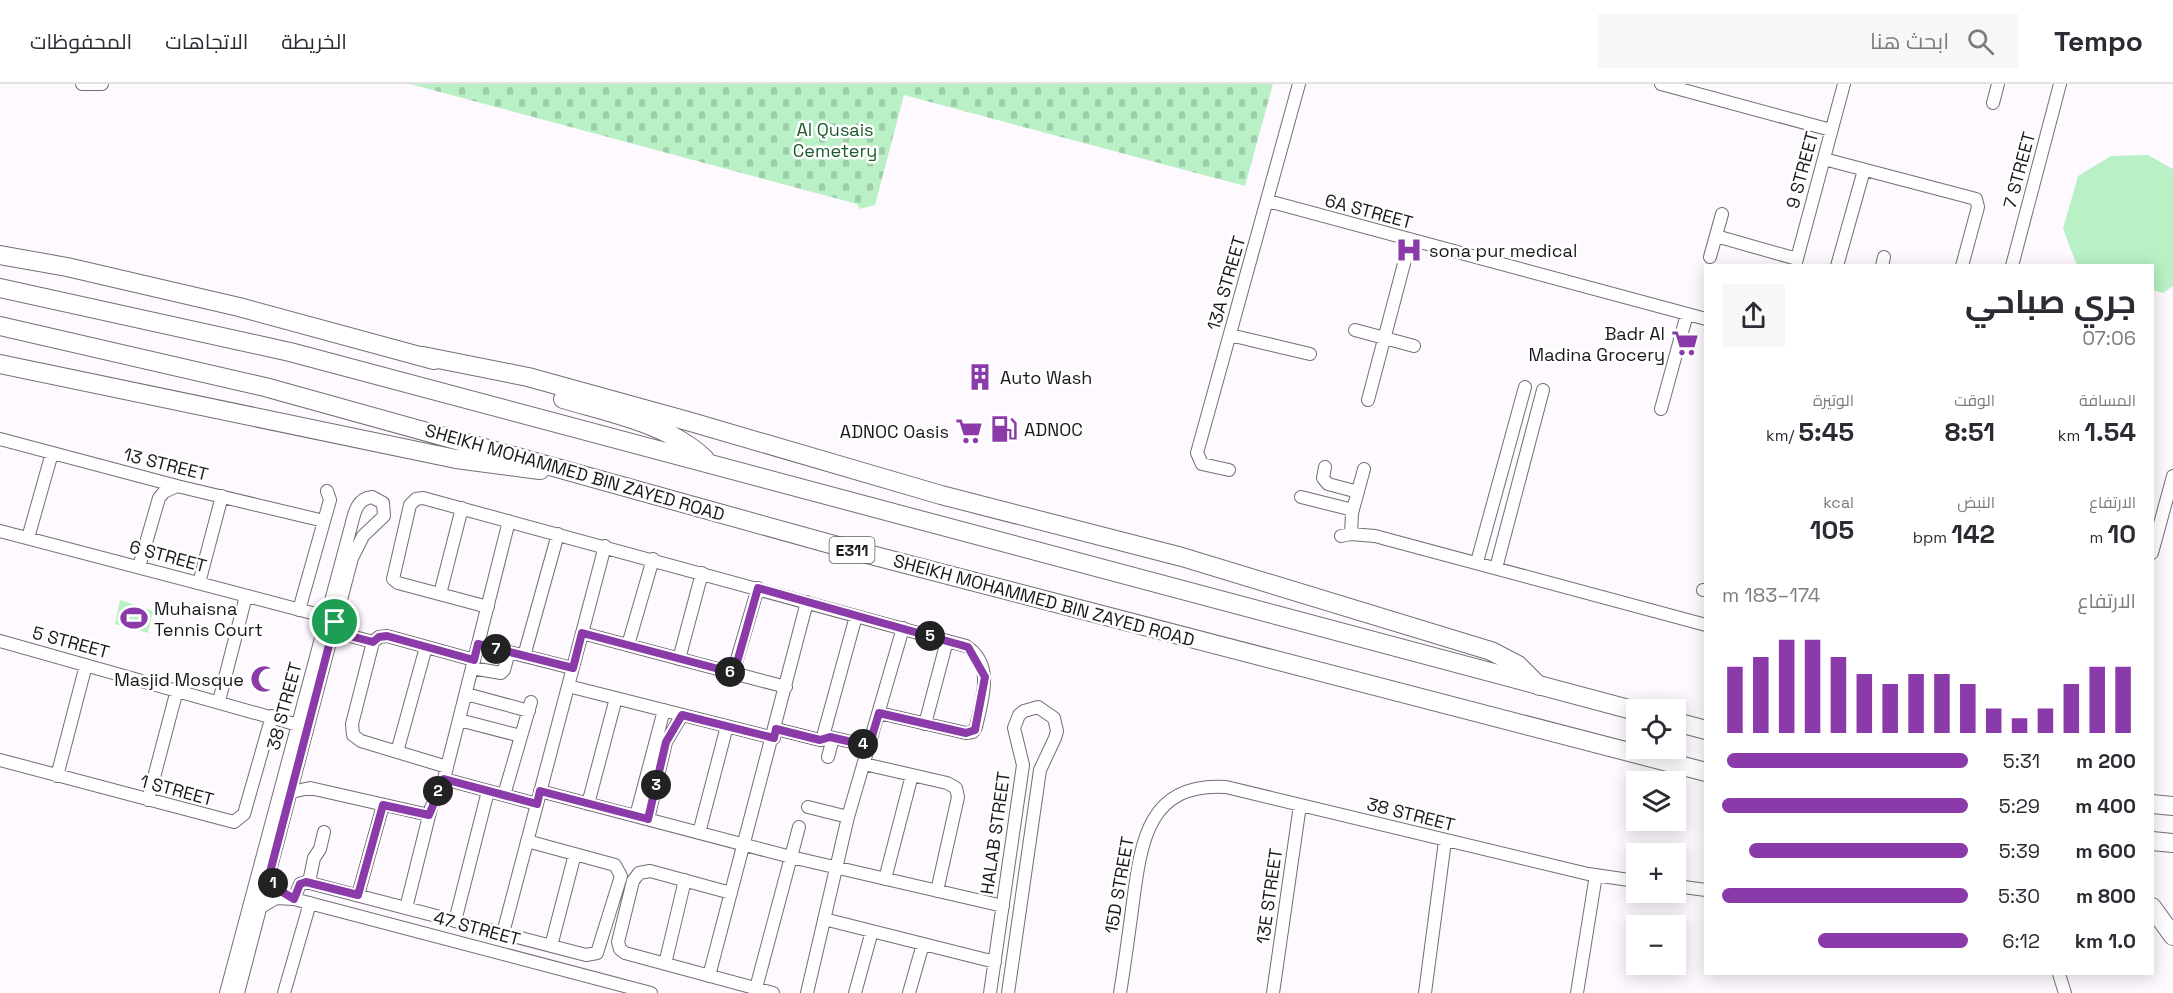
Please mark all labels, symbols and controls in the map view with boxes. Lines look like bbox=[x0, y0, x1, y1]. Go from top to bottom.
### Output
search box bbox=[1598, 14, 2018, 68]
text: Tempo bbox=[2054, 23, 2143, 59]
icon: search bbox=[1964, 25, 1997, 58]
text: ابحث هنا bbox=[1870, 27, 1949, 55]
text: المحفوظات bbox=[30, 28, 132, 55]
text: الاتجاهات bbox=[165, 28, 248, 55]
text: الخريطة bbox=[281, 28, 347, 55]
park label: Al Qusais Cemetery bbox=[793, 118, 877, 162]
street label: 9 STREET bbox=[1781, 129, 1823, 211]
street label: 7 STREET bbox=[1998, 129, 2040, 211]
street label: 6A STREET bbox=[1323, 188, 1416, 234]
street label: 13A STREET bbox=[1202, 233, 1251, 333]
hospital icon: sona pur medical bbox=[1394, 235, 1424, 265]
place label: sona pur medical bbox=[1429, 239, 1577, 262]
text: جري صباحي bbox=[1965, 281, 2136, 323]
button: share bbox=[1722, 284, 1785, 347]
place label: Badr Al Madina Grocery bbox=[1529, 322, 1665, 366]
text: 07:06 bbox=[2082, 325, 2136, 351]
supermarket icon: Badr Al Madina Grocery bbox=[1670, 328, 1700, 358]
building icon: Auto Wash bbox=[965, 362, 995, 392]
place label: Auto Wash bbox=[1000, 366, 1092, 389]
text: الوتيرة bbox=[1813, 390, 1854, 411]
text: الوقت bbox=[1954, 390, 1995, 411]
text: المسافة bbox=[2079, 390, 2136, 411]
fuel station icon: ADNOC bbox=[989, 414, 1019, 444]
text: 5:45 bbox=[1799, 415, 1854, 449]
text: 8:51 bbox=[1945, 415, 1995, 449]
text: 1.54 bbox=[2084, 415, 2136, 449]
supermarket icon: ADNOC Oasis bbox=[954, 416, 984, 446]
street label: SHEIKH MOHAMMED BIN ZAYED ROAD bbox=[422, 418, 728, 526]
place label: ADNOC bbox=[1024, 418, 1083, 441]
place label: ADNOC Oasis bbox=[840, 420, 949, 443]
text: /km bbox=[1766, 425, 1799, 446]
text: km bbox=[2058, 425, 2084, 446]
street label: 13 STREET bbox=[121, 442, 211, 486]
text: kcal bbox=[1823, 492, 1854, 513]
text: النبض bbox=[1957, 492, 1995, 513]
text: الارتفاع bbox=[2089, 492, 2136, 513]
text: 105 bbox=[1810, 513, 1854, 547]
text: 142 bbox=[1951, 517, 1995, 551]
text: 10 bbox=[2107, 517, 2136, 551]
text: bpm bbox=[1913, 527, 1951, 548]
text: m bbox=[2090, 527, 2107, 548]
street label: 6 STREET bbox=[127, 535, 209, 577]
road number: E311 bbox=[830, 537, 874, 563]
street label: SHEIKH MOHAMMED BIN ZAYED ROAD bbox=[891, 549, 1197, 651]
text: 174–183 m bbox=[1722, 582, 1820, 608]
text: الارتفاع bbox=[2077, 588, 2136, 614]
pin bbox=[309, 596, 360, 647]
place label: Muhaisna Tennis Court bbox=[154, 597, 263, 641]
sports icon: Muhaisna Tennis Court bbox=[119, 603, 149, 633]
icon: arrive bbox=[318, 605, 351, 638]
street label: 5 STREET bbox=[30, 621, 112, 663]
pin: 5 bbox=[915, 621, 945, 651]
text: 5 bbox=[925, 625, 935, 646]
pin: 7 bbox=[481, 634, 511, 664]
text: 7 bbox=[492, 638, 500, 659]
pin: 6 bbox=[715, 657, 745, 687]
street label: 38 STREET bbox=[261, 659, 307, 752]
text: 6 bbox=[725, 661, 735, 682]
mosque icon: Masjid Mosque bbox=[249, 664, 279, 694]
place label: Masjid Mosque bbox=[114, 668, 244, 691]
map controls bbox=[1626, 699, 1686, 975]
button: locate bbox=[1626, 699, 1686, 759]
pin: 4 bbox=[848, 729, 878, 759]
text: 4 bbox=[858, 733, 868, 754]
text: 5:31 bbox=[2003, 748, 2040, 774]
text: 200 m bbox=[2076, 748, 2136, 774]
street label: 1 STREET bbox=[138, 769, 217, 811]
pin: 3 bbox=[641, 770, 671, 800]
street label: HALAB STREET bbox=[975, 770, 1015, 896]
button: layers bbox=[1626, 771, 1686, 831]
text: 3 bbox=[651, 774, 661, 795]
pin: 2 bbox=[423, 776, 453, 806]
text: 2 bbox=[433, 780, 443, 801]
street label: 38 STREET bbox=[1365, 792, 1458, 836]
text: 5:29 bbox=[1999, 793, 2040, 819]
text: 400 m bbox=[2075, 793, 2136, 819]
street label: 15D STREET bbox=[1099, 834, 1139, 935]
text: 5:39 bbox=[1999, 838, 2040, 864]
text: 600 m bbox=[2076, 838, 2136, 864]
button: + bbox=[1626, 843, 1686, 903]
street label: 13E STREET bbox=[1251, 846, 1287, 945]
pin: 1 bbox=[258, 868, 288, 898]
text: 1 bbox=[269, 872, 277, 893]
text: 5:30 bbox=[1998, 883, 2040, 909]
text: 800 m bbox=[2076, 883, 2136, 909]
street label: 47 STREET bbox=[431, 905, 523, 951]
button: − bbox=[1626, 915, 1686, 975]
text: 6:12 bbox=[2002, 928, 2040, 954]
text: 1.0 km bbox=[2075, 928, 2136, 954]

